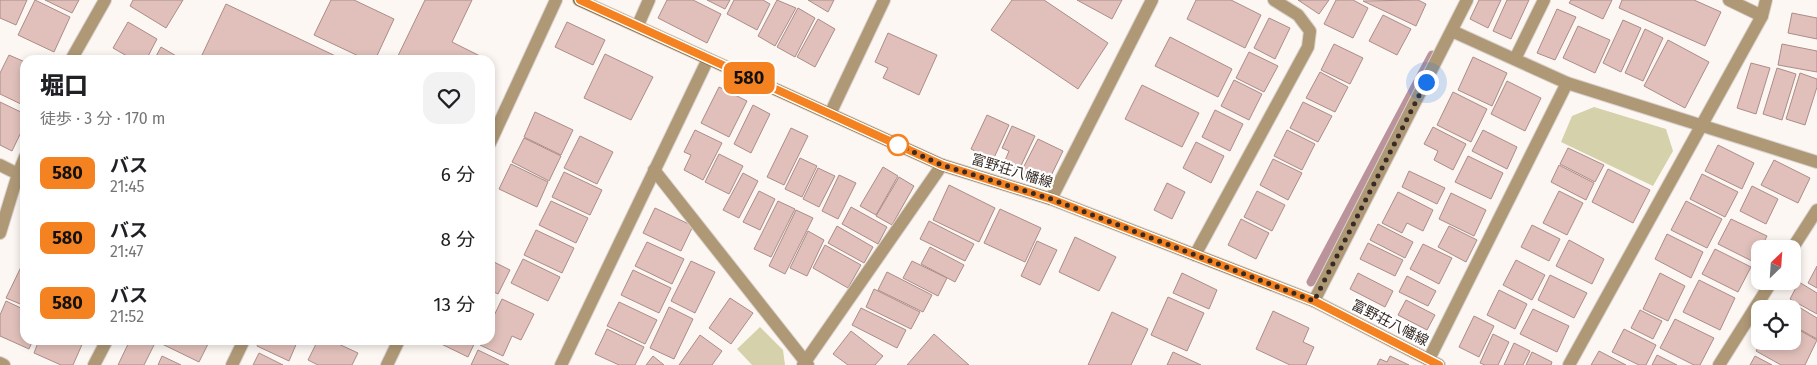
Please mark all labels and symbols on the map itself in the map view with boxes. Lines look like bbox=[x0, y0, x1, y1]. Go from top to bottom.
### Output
line badge: 580 bbox=[720, 62, 778, 94]
your location bbox=[1414, 70, 1439, 95]
unlabelled marker bbox=[887, 134, 909, 156]
street label: 富野荘八幡線 bbox=[969, 151, 1055, 191]
north arrow bbox=[1751, 240, 1801, 290]
street label: 富野荘八幡線 bbox=[1349, 296, 1431, 350]

